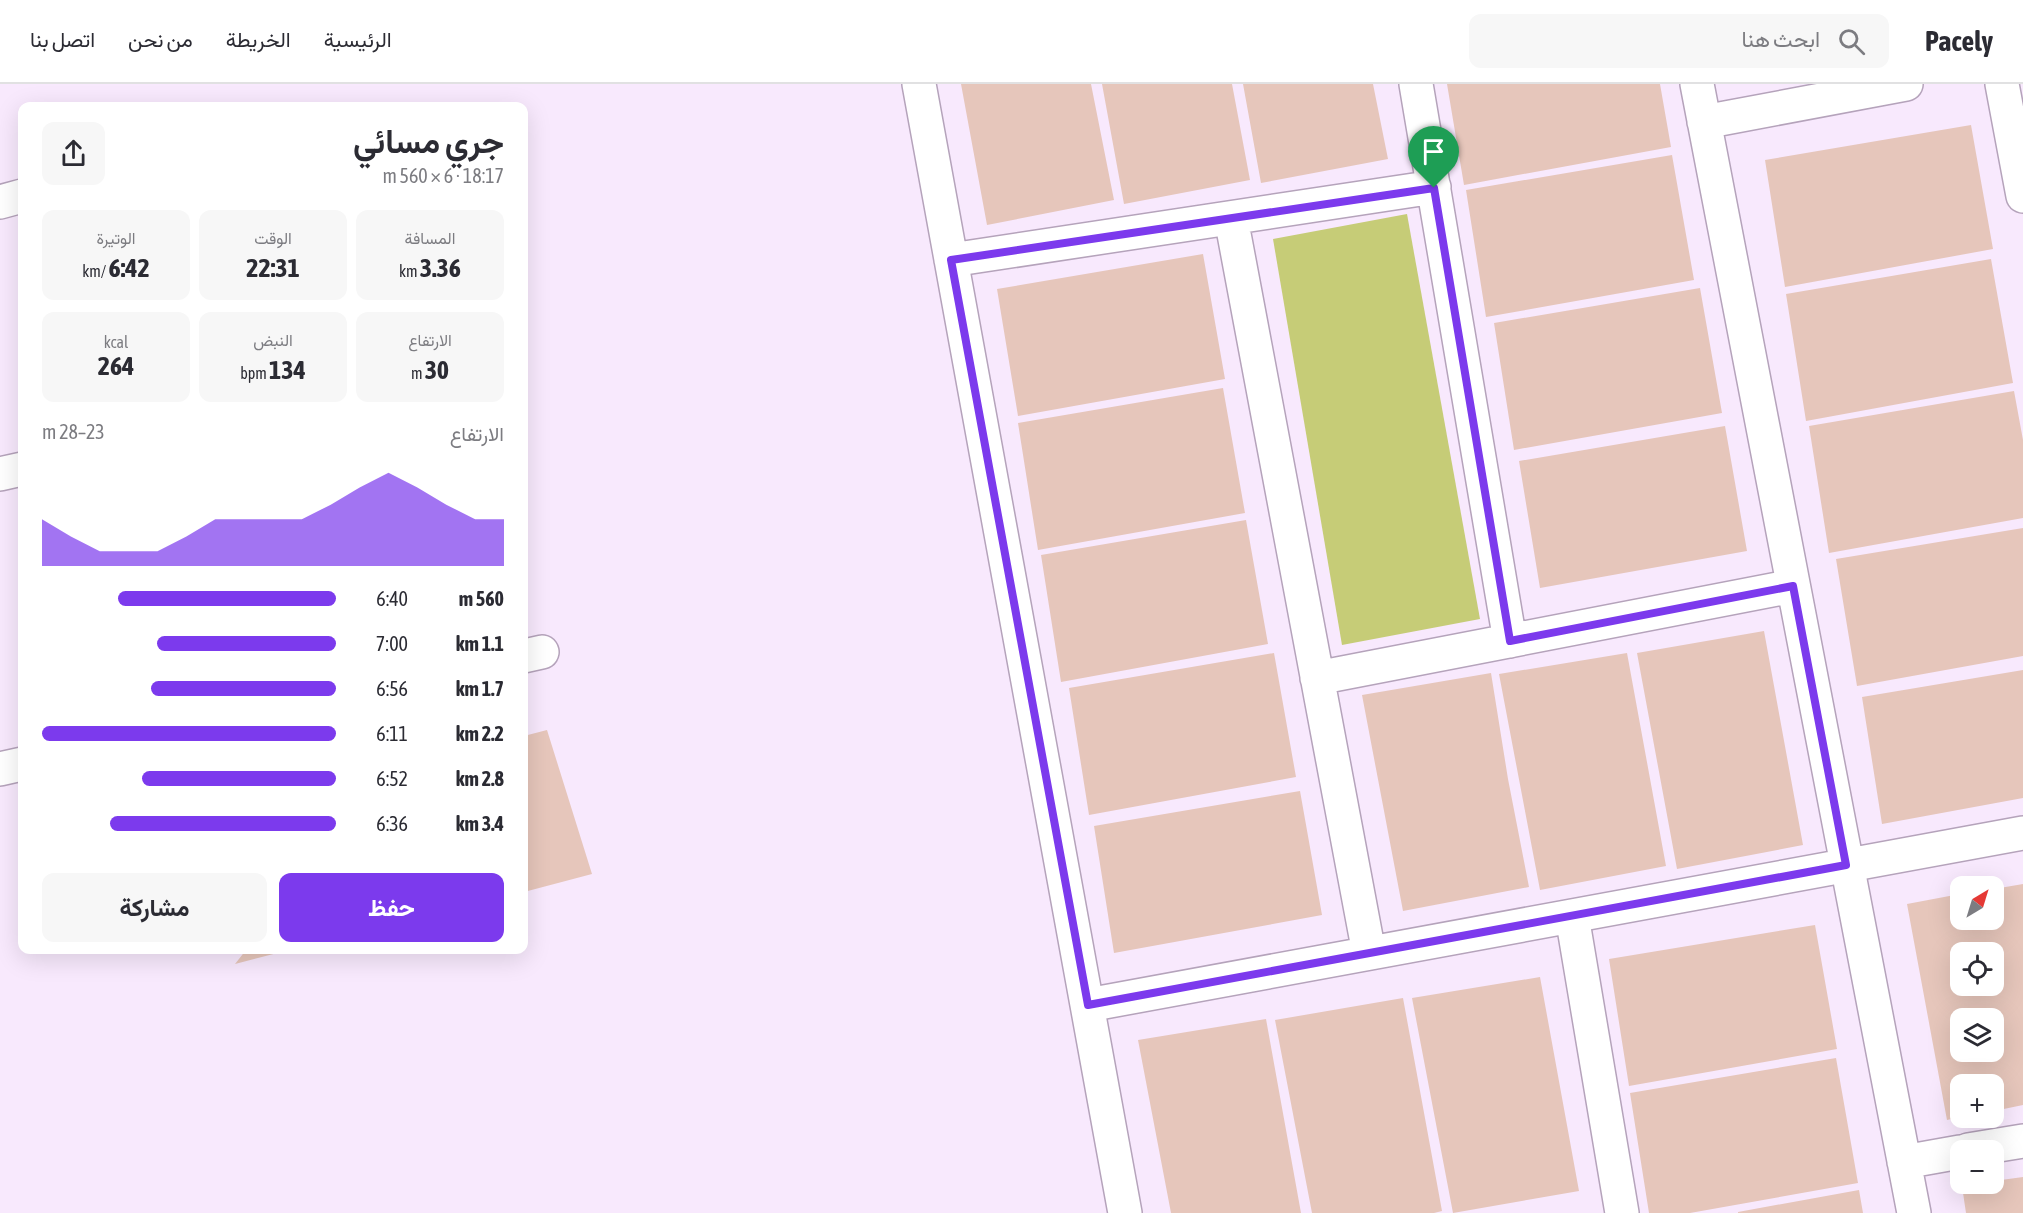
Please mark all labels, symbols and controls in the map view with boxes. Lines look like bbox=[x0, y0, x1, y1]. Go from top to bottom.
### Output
search box bbox=[1469, 14, 1889, 68]
icon: search bbox=[1835, 25, 1868, 58]
text: Pacely bbox=[1925, 25, 1993, 57]
text: ابحث هنا bbox=[1742, 26, 1820, 52]
text: اتصل بنا bbox=[30, 27, 95, 51]
text: من نحن bbox=[128, 27, 193, 51]
text: الخريطة bbox=[226, 27, 291, 51]
text: الرئيسية bbox=[324, 27, 392, 51]
button: share bbox=[42, 122, 105, 185]
text: جري مسائي bbox=[353, 122, 504, 160]
pin bbox=[1408, 126, 1459, 188]
icon: arrive bbox=[1417, 135, 1450, 168]
text: 18:17 · 6 × 560 m bbox=[382, 164, 504, 187]
text: الوتيرة bbox=[96, 229, 136, 247]
text: الوقت bbox=[254, 229, 292, 247]
text: المسافة bbox=[405, 229, 455, 247]
text: 6:42 bbox=[108, 253, 150, 283]
text: 22:31 bbox=[246, 253, 300, 283]
text: 3.36 bbox=[420, 253, 461, 283]
text: /km bbox=[82, 262, 108, 280]
text: km bbox=[399, 262, 420, 280]
text: النبض bbox=[253, 331, 293, 349]
text: الارتفاع bbox=[408, 331, 452, 349]
text: kcal bbox=[104, 333, 128, 351]
text: 264 bbox=[98, 351, 134, 381]
text: 134 bbox=[269, 355, 306, 385]
text: 30 bbox=[425, 355, 449, 385]
text: bpm bbox=[240, 364, 269, 382]
text: m bbox=[411, 364, 425, 382]
text: 23–28 m bbox=[42, 420, 105, 443]
text: الارتفاع bbox=[450, 422, 504, 445]
text: 6:40 bbox=[376, 587, 408, 610]
text: 560 m bbox=[459, 587, 504, 610]
text: 7:00 bbox=[376, 632, 408, 655]
text: 1.1 km bbox=[456, 632, 504, 655]
text: 6:56 bbox=[376, 677, 408, 700]
text: 1.7 km bbox=[456, 677, 504, 700]
text: 6:11 bbox=[376, 722, 408, 745]
text: 2.2 km bbox=[456, 722, 504, 745]
text: 6:52 bbox=[376, 767, 408, 790]
text: 2.8 km bbox=[456, 767, 504, 790]
text: 6:36 bbox=[376, 812, 408, 835]
text: 3.4 km bbox=[456, 812, 504, 835]
button: مشاركة bbox=[42, 873, 267, 942]
button: حفظ bbox=[279, 873, 504, 942]
north arrow bbox=[1950, 876, 2004, 930]
map controls bbox=[1950, 876, 2004, 1194]
button: locate bbox=[1950, 942, 2004, 996]
button: layers bbox=[1950, 1008, 2004, 1062]
button: + bbox=[1950, 1074, 2004, 1128]
button: − bbox=[1950, 1140, 2004, 1194]

